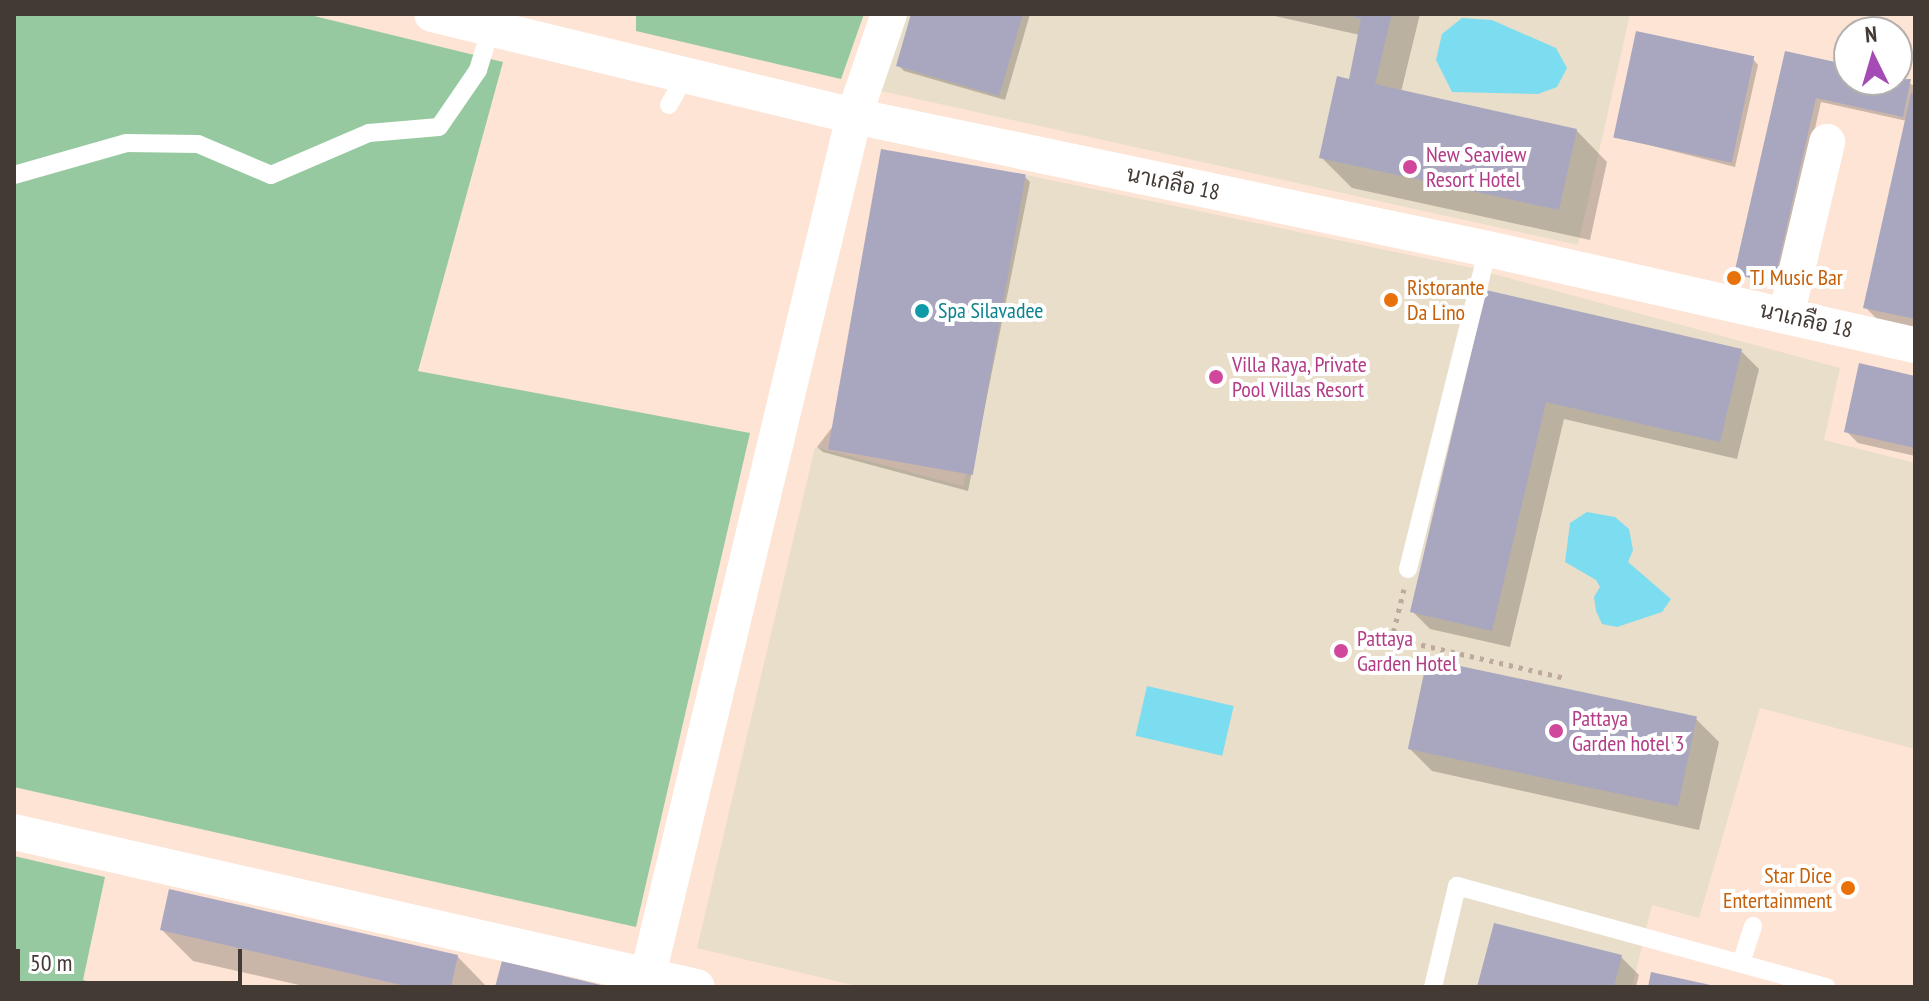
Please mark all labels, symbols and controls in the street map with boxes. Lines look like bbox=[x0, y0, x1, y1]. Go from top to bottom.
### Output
north arrow bbox=[1833, 16, 1913, 96]
text: N bbox=[1864, 20, 1878, 49]
place label: New Seaview Resort Hotel bbox=[1426, 141, 1527, 192]
marker: New Seaview Resort Hotel bbox=[1401, 158, 1419, 176]
street label: นาเกลือ 18 bbox=[1124, 160, 1222, 206]
place label: TJ Music Bar bbox=[1750, 265, 1843, 291]
marker: TJ Music Bar bbox=[1725, 269, 1743, 287]
place label: Ristorante Da Lino bbox=[1407, 274, 1485, 326]
marker: Ristorante Da Lino bbox=[1382, 291, 1400, 309]
street label: นาเกลือ 18 bbox=[1757, 297, 1855, 343]
place label: Spa Silavadee bbox=[938, 298, 1043, 324]
marker: Spa Silavadee bbox=[913, 302, 931, 320]
place label: Villa Raya, Private Pool Villas Resort bbox=[1232, 351, 1368, 402]
marker: Villa Raya, Private Pool Villas Resort bbox=[1207, 368, 1225, 386]
place label: Pattaya Garden Hotel bbox=[1357, 625, 1457, 676]
marker: Pattaya Garden Hotel bbox=[1332, 642, 1350, 660]
place label: Pattaya Garden hotel 3 bbox=[1572, 705, 1684, 756]
marker: Pattaya Garden hotel 3 bbox=[1547, 722, 1565, 740]
place label: Star Dice Entertainment bbox=[1723, 862, 1832, 914]
marker: Star Dice Entertainment bbox=[1839, 879, 1857, 897]
scale bar bbox=[20, 933, 246, 983]
text: 50 m bbox=[30, 947, 72, 978]

